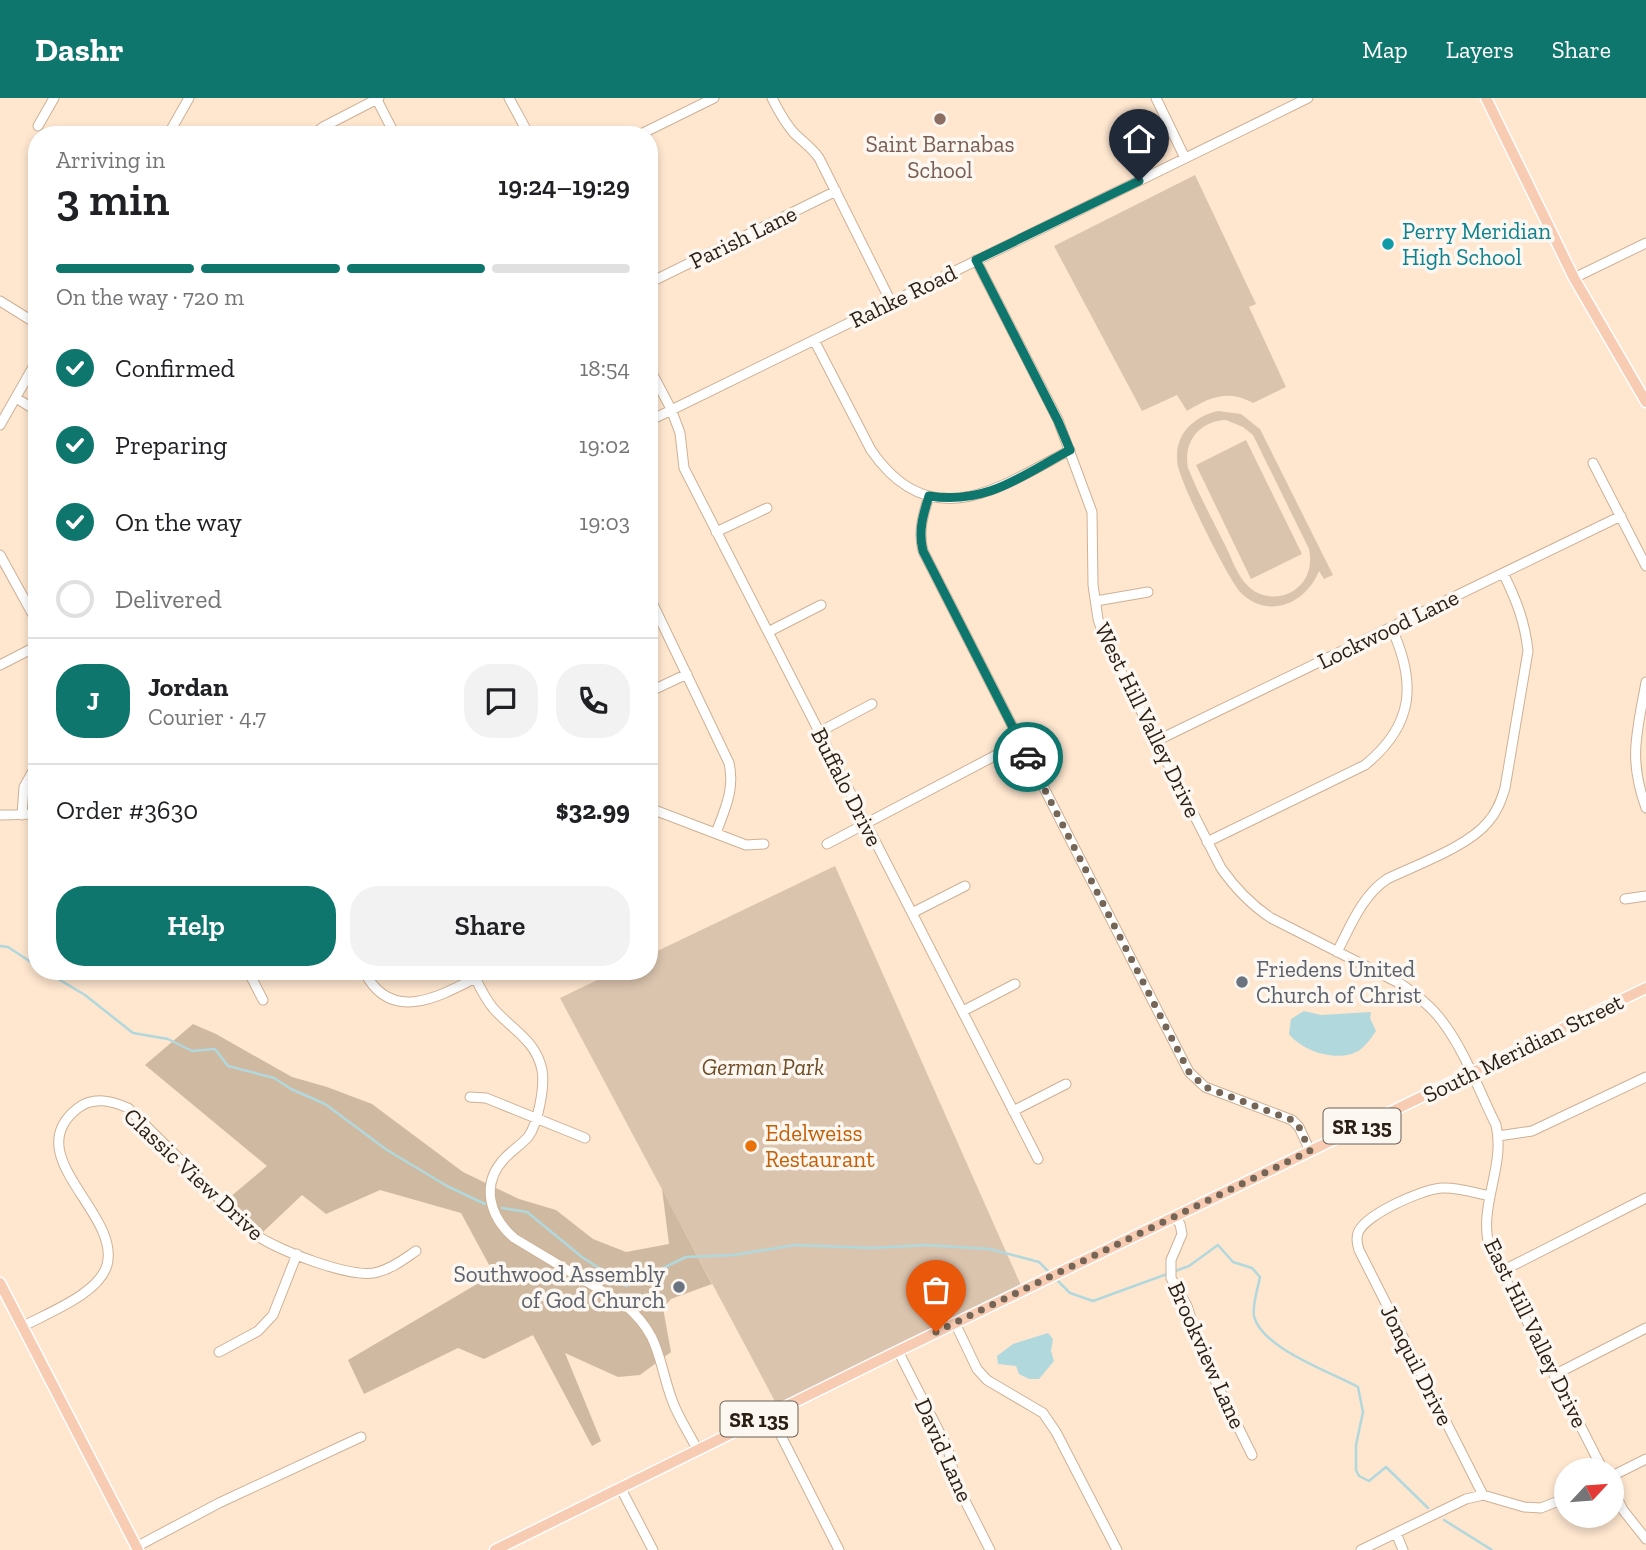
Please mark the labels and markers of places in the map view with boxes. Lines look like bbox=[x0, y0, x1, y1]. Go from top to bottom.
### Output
pin bbox=[1109, 109, 1169, 181]
marker: Saint Barnabas School bbox=[932, 111, 948, 127]
place label: Saint Barnabas School bbox=[865, 130, 1015, 184]
place label: Perry Meridian High School bbox=[1402, 217, 1551, 271]
marker: Perry Meridian High School bbox=[1380, 236, 1396, 252]
place label: Friedens United Church of Christ bbox=[1256, 955, 1422, 1009]
marker: Friedens United Church of Christ bbox=[1234, 974, 1250, 990]
place label: Edelweiss Restaurant bbox=[765, 1119, 875, 1173]
marker: Edelweiss Restaurant bbox=[743, 1138, 759, 1154]
place label: Southwood Assembly of God Church bbox=[453, 1260, 665, 1314]
pin bbox=[906, 1260, 966, 1332]
marker: Southwood Assembly of God Church bbox=[671, 1279, 687, 1295]

